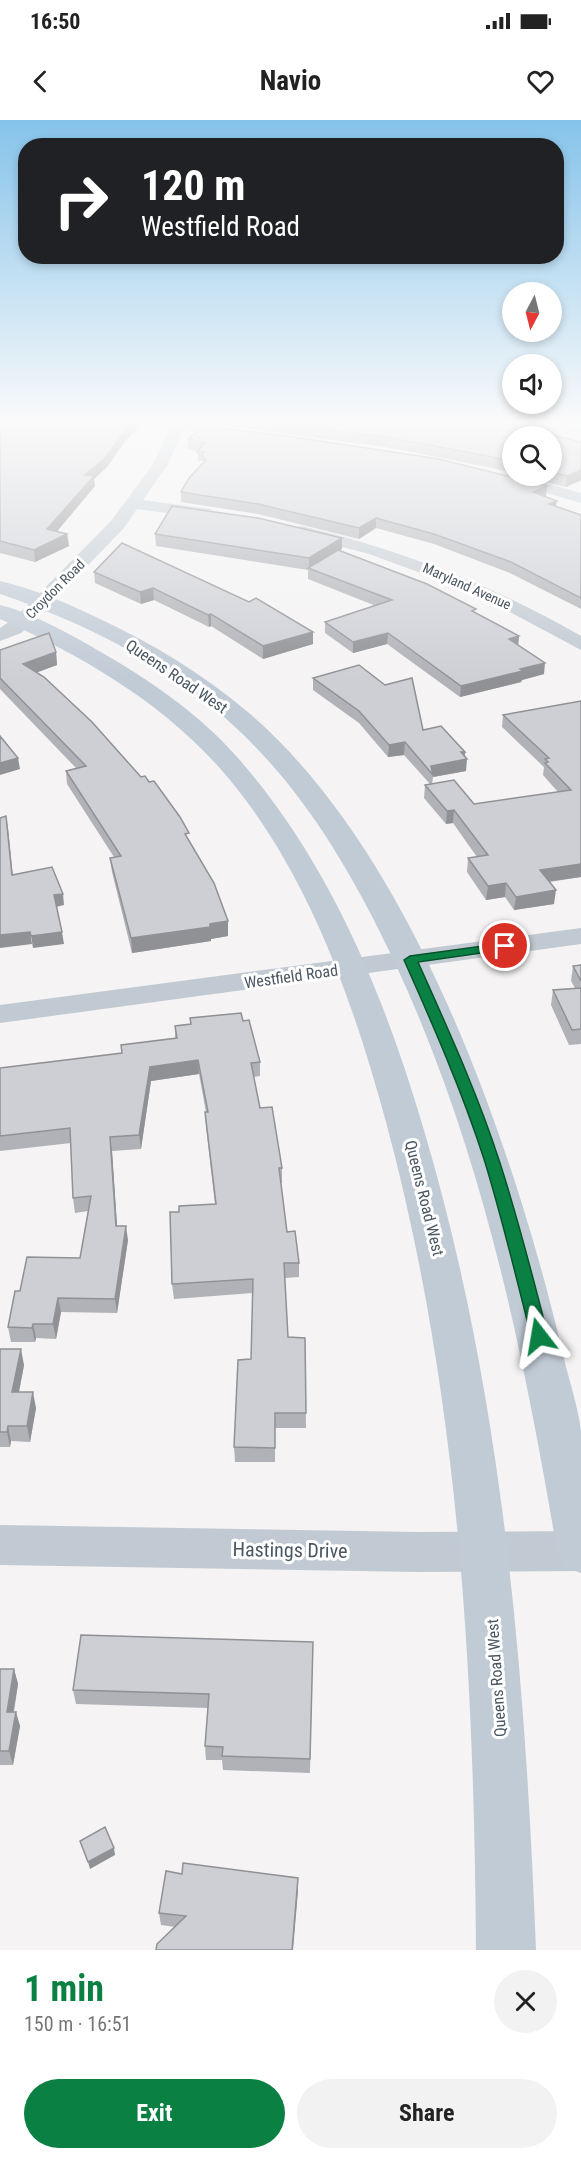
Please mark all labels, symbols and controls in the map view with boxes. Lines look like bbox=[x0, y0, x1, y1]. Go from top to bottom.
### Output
text: 16:50 bbox=[30, 9, 81, 34]
icon: back bbox=[24, 65, 57, 98]
text: Navio bbox=[260, 65, 321, 97]
icon: heart bbox=[524, 65, 557, 98]
text: 120 m bbox=[141, 161, 246, 210]
icon: right bbox=[42, 162, 120, 240]
text: Westfield Road bbox=[141, 211, 300, 243]
north arrow bbox=[502, 282, 562, 342]
map controls bbox=[502, 282, 562, 486]
button: sound bbox=[502, 354, 562, 414]
button: search bbox=[502, 426, 562, 486]
street label: Croydon Road bbox=[22, 556, 88, 622]
street label: Maryland Avenue bbox=[421, 559, 514, 613]
street label: Queens Road West bbox=[122, 635, 231, 718]
pin bbox=[479, 920, 530, 971]
icon: arrive bbox=[488, 929, 521, 962]
street label: Westfield Road bbox=[243, 961, 339, 992]
street label: Queens Road West bbox=[401, 1138, 448, 1258]
position arrow bbox=[507, 1304, 571, 1368]
street label: Hastings Drive bbox=[232, 1537, 348, 1563]
street label: Queens Road West bbox=[483, 1618, 510, 1738]
text: 1 min bbox=[24, 1968, 104, 2010]
button: close bbox=[494, 1970, 557, 2033]
text: 150 m · 16:51 bbox=[24, 2012, 131, 2036]
button: Exit bbox=[24, 2079, 285, 2148]
button: Share bbox=[297, 2079, 557, 2148]

